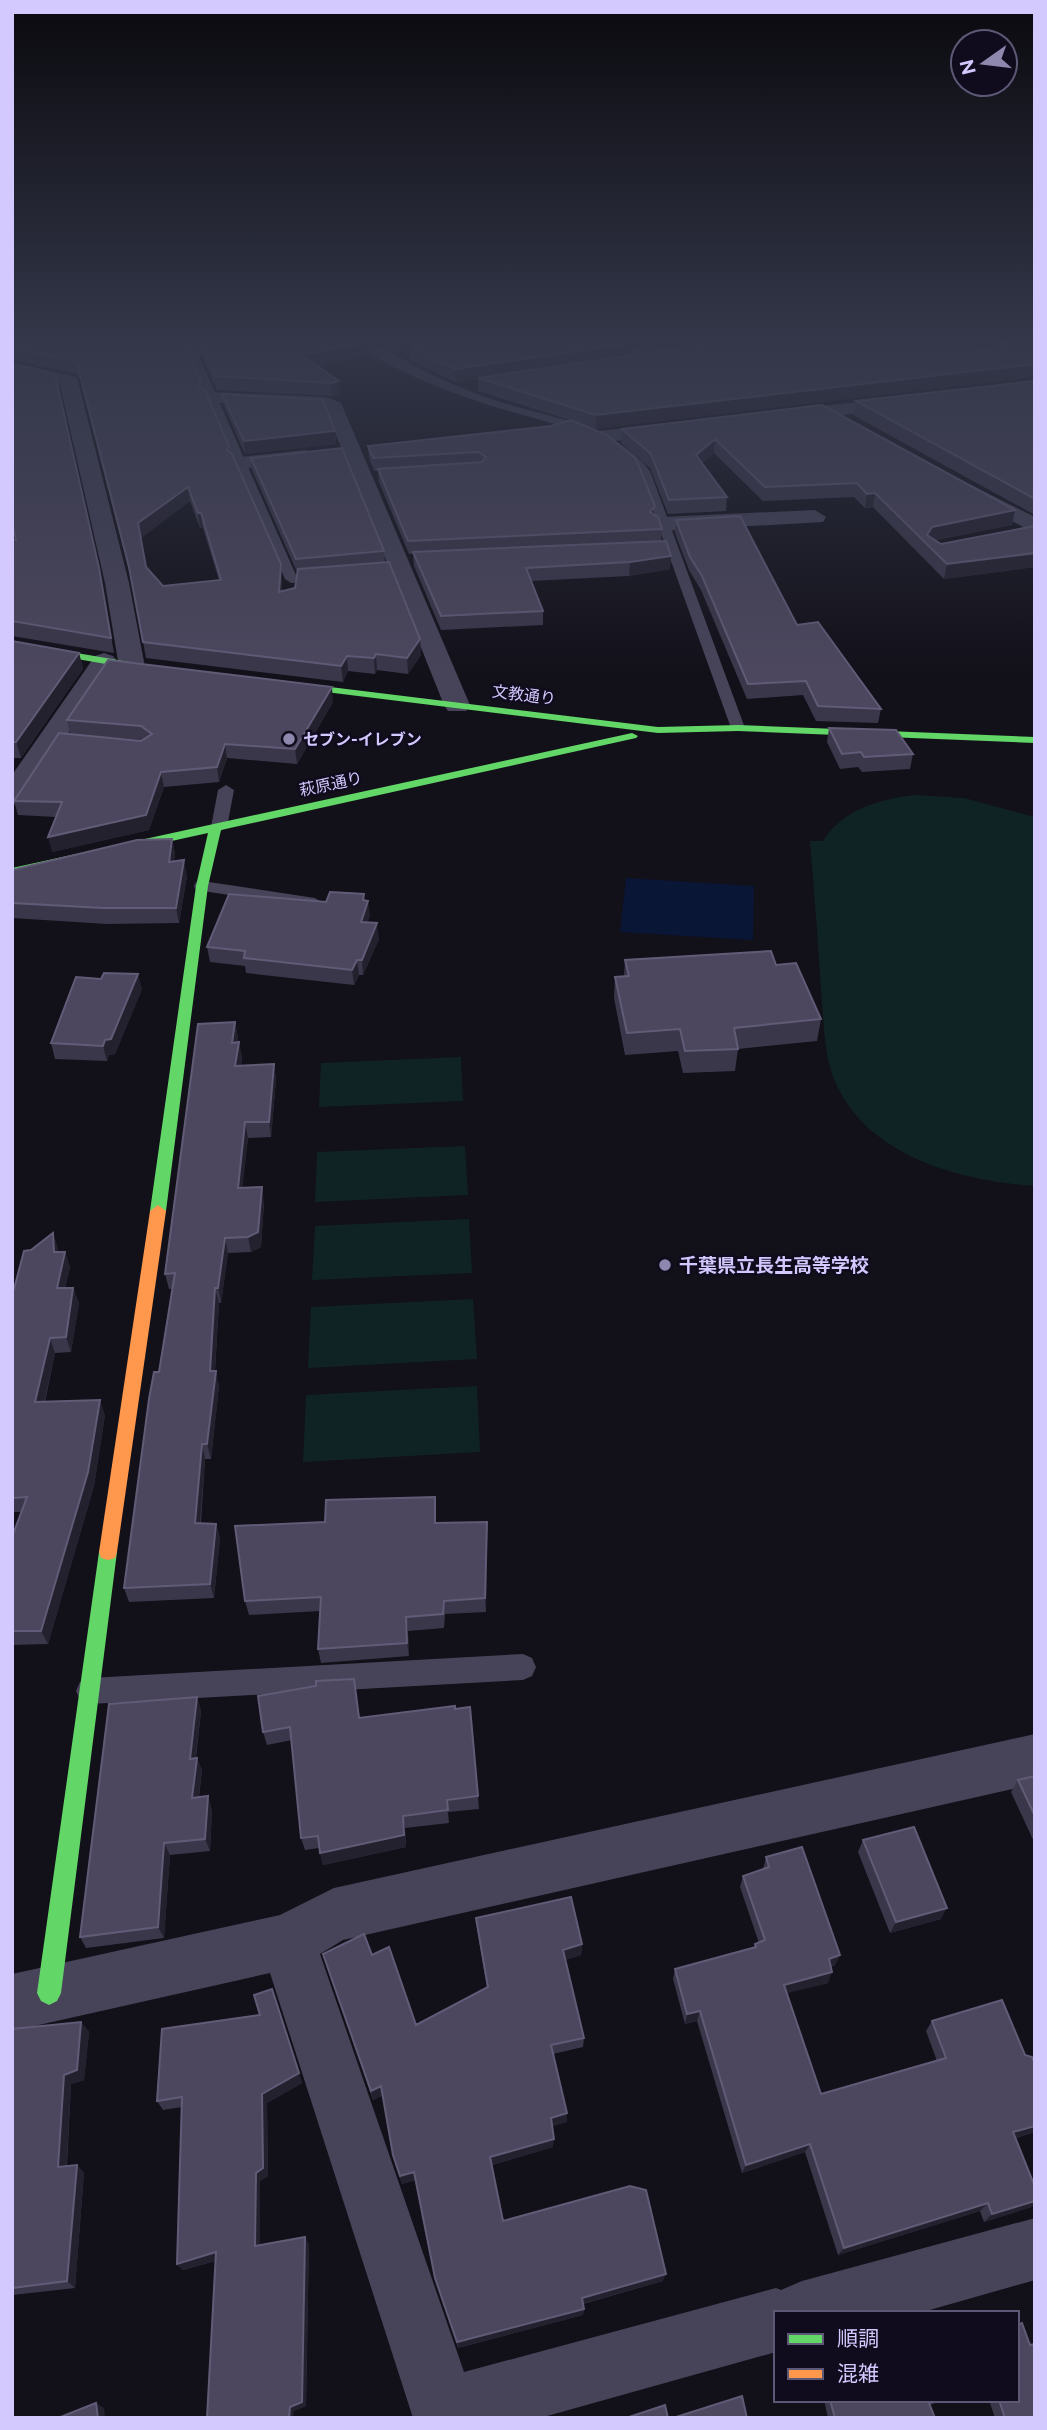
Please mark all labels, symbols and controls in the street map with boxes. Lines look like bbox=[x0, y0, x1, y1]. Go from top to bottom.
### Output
north arrow bbox=[949, 28, 1019, 98]
text: N bbox=[955, 57, 980, 77]
street label: 文教通り bbox=[491, 682, 557, 708]
place label: セブン-イレブン bbox=[303, 730, 422, 749]
marker: セブン-イレブン bbox=[281, 731, 297, 747]
street label: 萩原通り bbox=[298, 768, 364, 800]
place label: 千葉県立長生高等学校 bbox=[679, 1254, 869, 1276]
marker: 千葉県立長生高等学校 bbox=[657, 1257, 673, 1273]
legend bbox=[774, 2311, 1019, 2402]
text: 順調 bbox=[837, 2326, 879, 2351]
text: 混雑 bbox=[837, 2361, 879, 2386]

